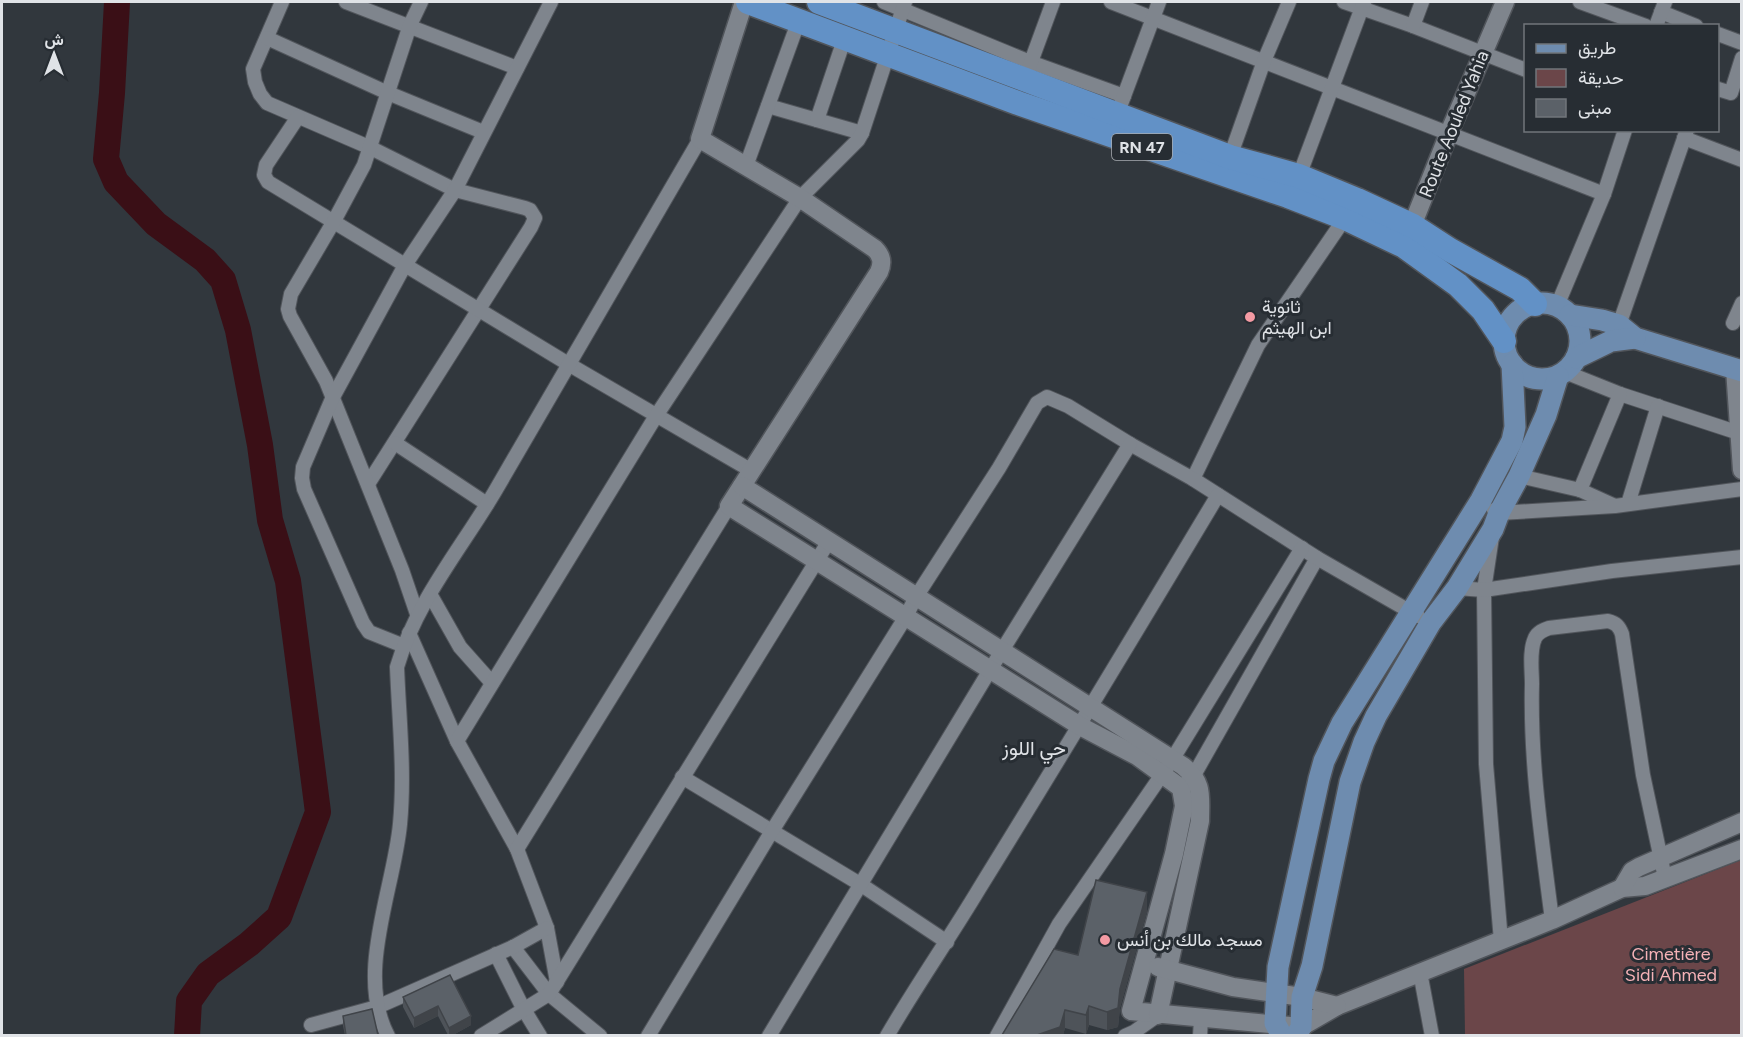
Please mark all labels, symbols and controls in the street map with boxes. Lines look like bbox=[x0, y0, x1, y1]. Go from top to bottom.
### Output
north arrow bbox=[24, 24, 84, 84]
legend bbox=[1524, 24, 1719, 132]
text: ش bbox=[44, 30, 64, 49]
text: طريق bbox=[1578, 37, 1616, 59]
street label: Route Aouled Yahia bbox=[1414, 47, 1494, 201]
text: حديقة bbox=[1578, 67, 1624, 89]
text: مبنى bbox=[1578, 97, 1612, 119]
road number: RN 47 bbox=[1112, 134, 1172, 160]
place label: ثانوية ابن الهيثم bbox=[1262, 296, 1332, 340]
marker: ثانوية ابن الهيثم bbox=[1243, 310, 1257, 324]
district label: حي اللوز bbox=[1001, 736, 1066, 765]
place label: مسجد مالك بن أنس bbox=[1117, 929, 1263, 951]
marker: مسجد مالك بن أنس bbox=[1098, 933, 1112, 947]
park label: Cimetière Sidi Ahmed bbox=[1625, 943, 1717, 986]

